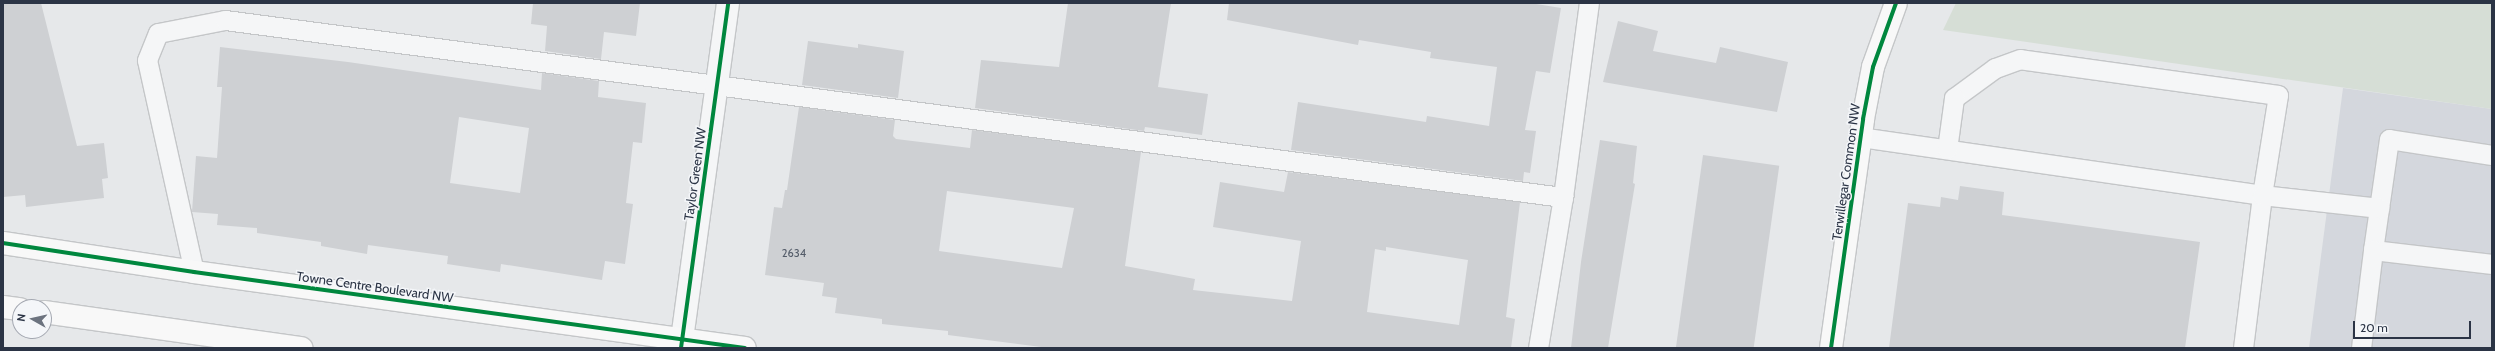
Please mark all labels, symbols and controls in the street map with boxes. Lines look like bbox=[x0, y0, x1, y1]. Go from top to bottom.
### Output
street label: Terwillegar Common NW bbox=[1829, 103, 1863, 241]
street label: Taylor Green NW bbox=[681, 127, 709, 221]
house number: 2634 bbox=[782, 246, 806, 260]
street label: Towne Centre Boulevard NW bbox=[296, 268, 454, 306]
north arrow bbox=[12, 299, 52, 339]
text: N bbox=[14, 313, 29, 322]
scale bar bbox=[2355, 313, 2473, 339]
text: 20 m bbox=[2360, 320, 2388, 335]

